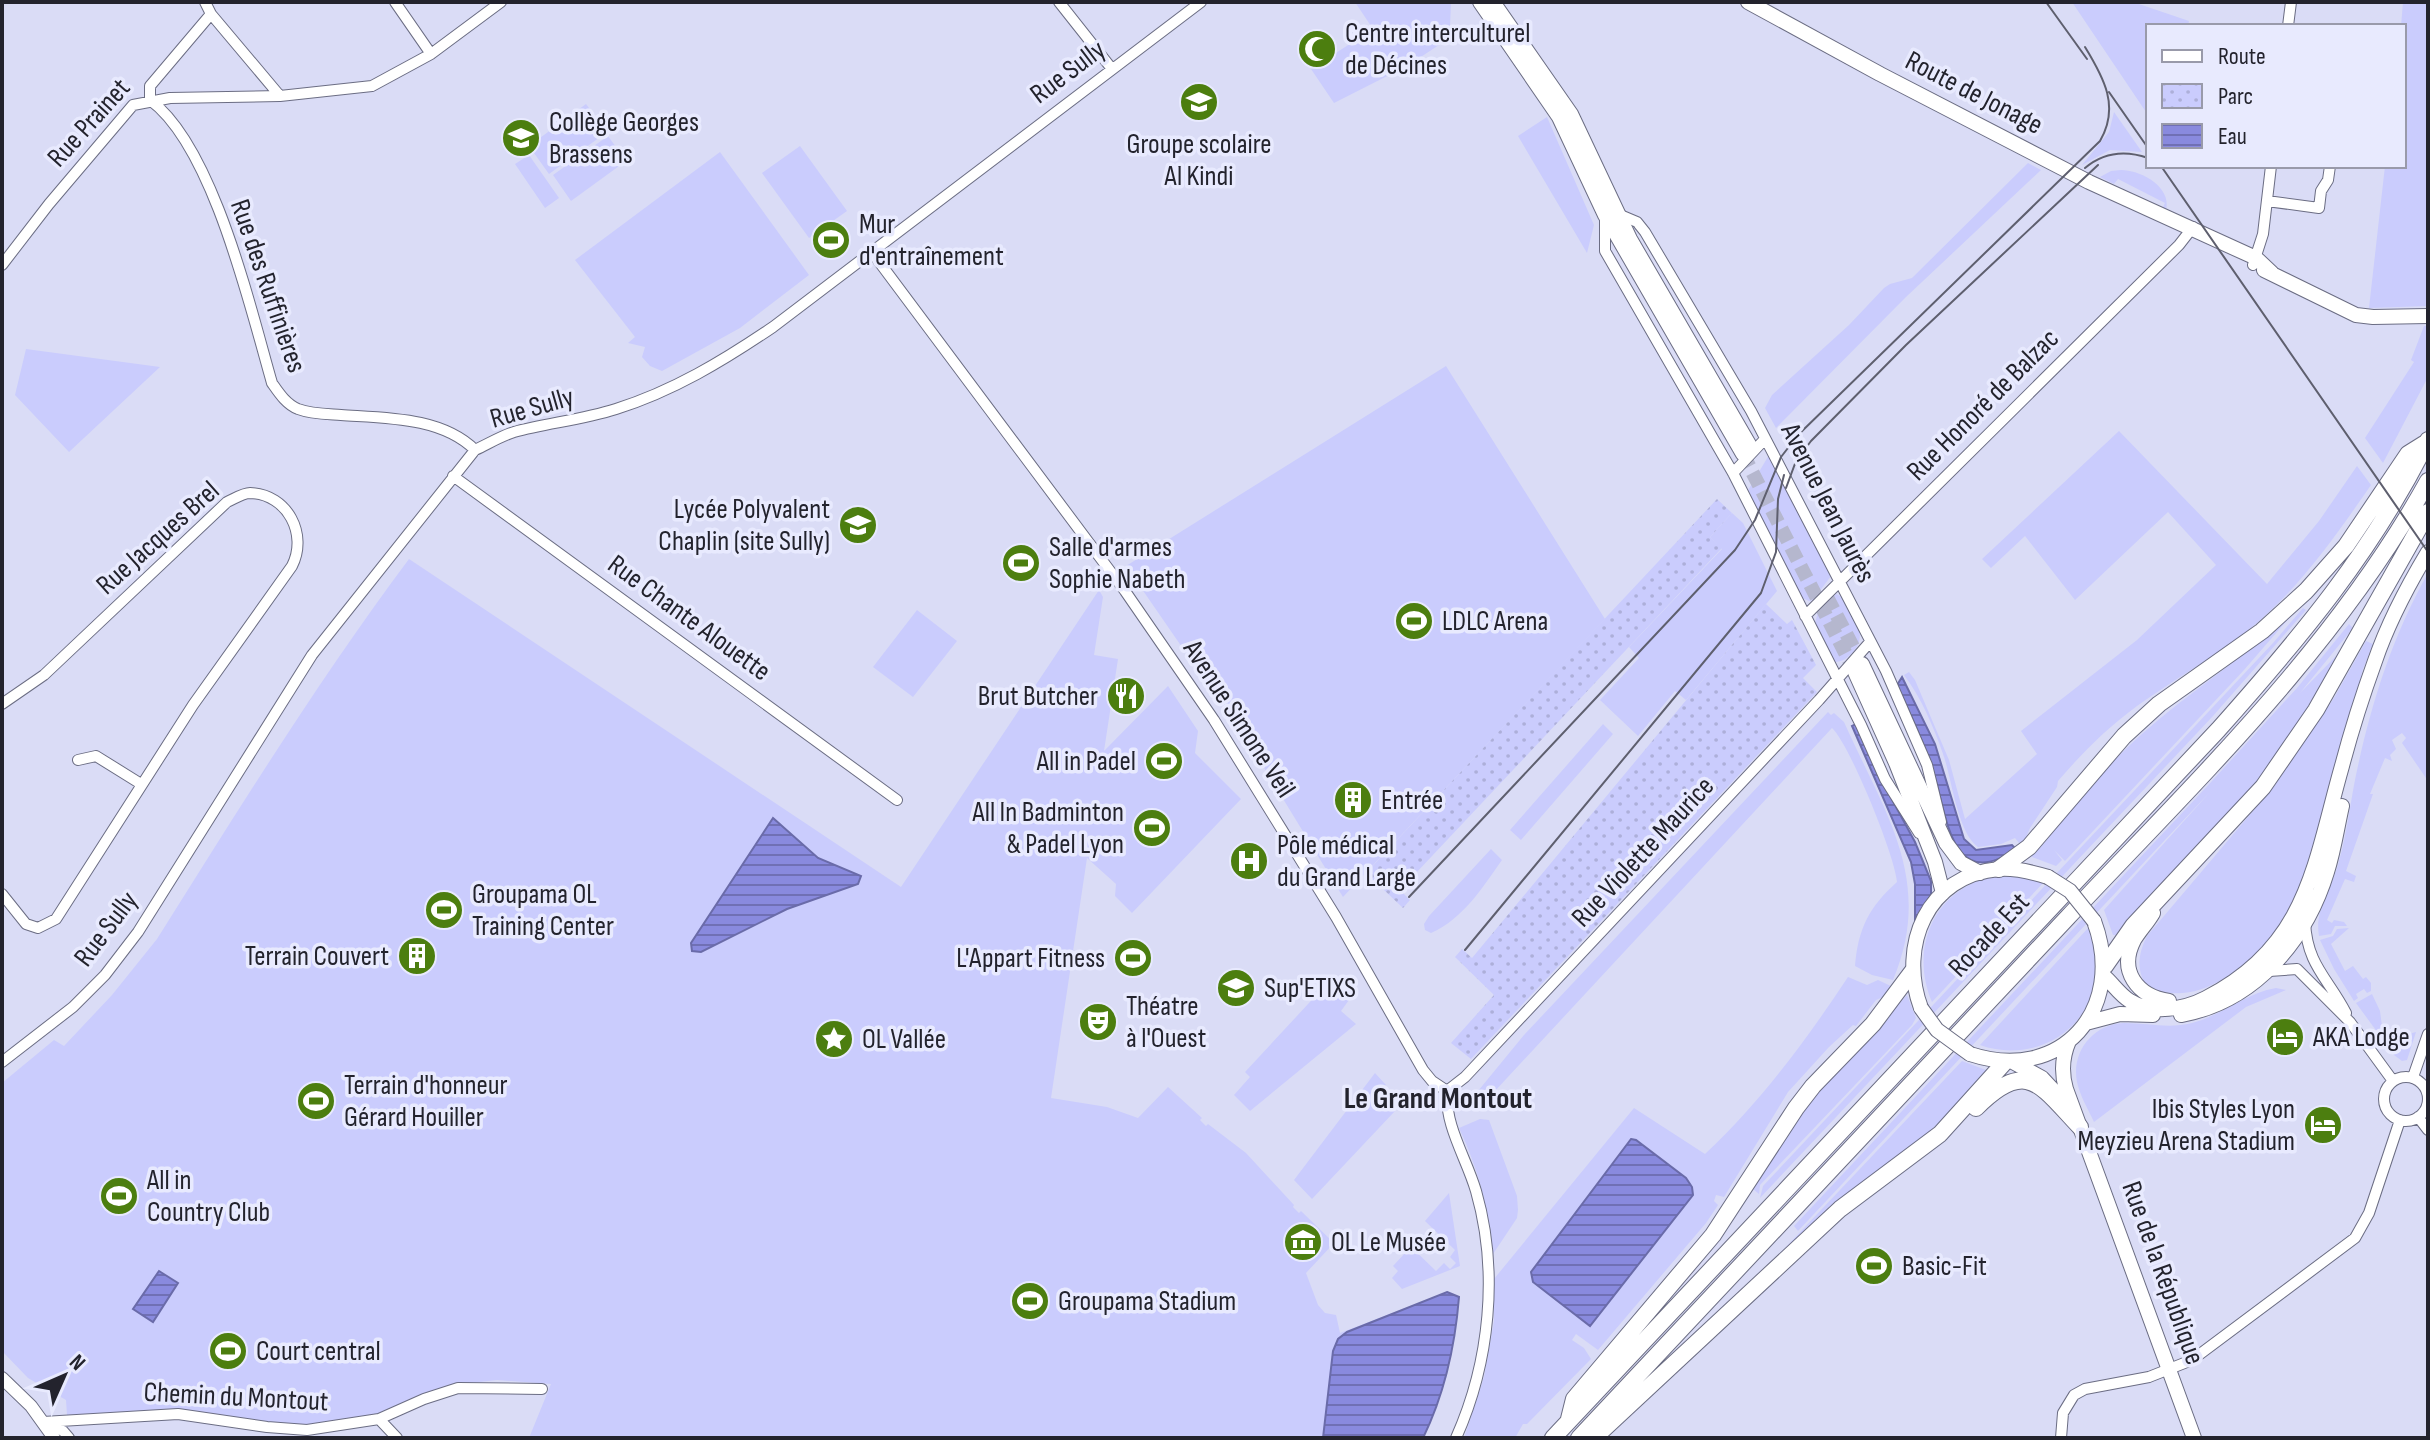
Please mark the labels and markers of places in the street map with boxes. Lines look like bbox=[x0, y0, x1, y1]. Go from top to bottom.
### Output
place label: Centre interculturel de Décines bbox=[1345, 17, 1531, 82]
mosque icon: Centre interculturel de Décines bbox=[1296, 28, 1338, 70]
school or university icon: Groupe scolaire Al Kindi bbox=[1178, 81, 1220, 123]
place label: Collège Georges Brassens bbox=[549, 106, 699, 171]
school or university icon: Collège Georges Brassens bbox=[500, 117, 542, 159]
place label: Groupe scolaire Al Kindi bbox=[1126, 128, 1272, 193]
place label: Mur d'entraînement bbox=[859, 208, 1004, 273]
sports icon: Mur d'entraînement bbox=[810, 219, 852, 261]
place label: Lycée Polyvalent Chaplin (site Sully) bbox=[658, 493, 830, 558]
school or university icon: Lycée Polyvalent Chaplin (site Sully) bbox=[837, 504, 879, 546]
place label: Salle d'armes Sophie Nabeth bbox=[1049, 531, 1185, 596]
sports icon: Salle d'armes Sophie Nabeth bbox=[1000, 542, 1042, 584]
sports icon: LDLC Arena bbox=[1393, 600, 1435, 642]
place label: LDLC Arena bbox=[1442, 605, 1548, 638]
restaurant icon: Brut Butcher bbox=[1105, 675, 1147, 717]
place label: Brut Butcher bbox=[978, 680, 1098, 713]
sports icon: All in Padel bbox=[1143, 740, 1185, 782]
place label: All in Padel bbox=[1036, 745, 1136, 778]
building icon: Entrée bbox=[1332, 779, 1374, 821]
place label: Entrée bbox=[1381, 784, 1443, 817]
place label: All In Badminton & Padel Lyon bbox=[971, 796, 1124, 861]
sports icon: All In Badminton & Padel Lyon bbox=[1131, 807, 1173, 849]
place label: Pôle médical du Grand Large bbox=[1277, 829, 1416, 894]
hospital icon: Pôle médical du Grand Large bbox=[1228, 840, 1270, 882]
place label: Groupama OL Training Center bbox=[472, 878, 614, 943]
sports icon: Groupama OL Training Center bbox=[423, 889, 465, 931]
building icon: Terrain Couvert bbox=[396, 935, 438, 977]
sports icon: L'Appart Fitness bbox=[1112, 937, 1154, 979]
place label: Terrain Couvert bbox=[245, 940, 389, 973]
place label: L'Appart Fitness bbox=[956, 942, 1105, 975]
school or university icon: Sup'ETIXS bbox=[1215, 967, 1257, 1009]
place label: Sup'ETIXS bbox=[1264, 972, 1356, 1005]
place label: Théatre à l'Ouest bbox=[1126, 990, 1206, 1055]
theatre icon: Théatre à l'Ouest bbox=[1077, 1001, 1119, 1043]
hotel icon: AKA Lodge bbox=[2264, 1016, 2306, 1058]
place icon: OL Vallée bbox=[813, 1018, 855, 1060]
place label: AKA Lodge bbox=[2312, 1021, 2410, 1054]
place label: OL Vallée bbox=[862, 1023, 946, 1056]
place label: Terrain d'honneur Gérard Houiller bbox=[344, 1069, 507, 1134]
sports icon: Terrain d'honneur Gérard Houiller bbox=[295, 1080, 337, 1122]
place label: Ibis Styles Lyon Meyzieu Arena Stadium bbox=[2077, 1093, 2295, 1158]
hotel icon: Ibis Styles Lyon Meyzieu Arena Stadium bbox=[2302, 1104, 2344, 1146]
place label: All in Country Club bbox=[146, 1164, 270, 1229]
sports icon: All in Country Club bbox=[98, 1175, 140, 1217]
museum icon: OL Le Musée bbox=[1282, 1221, 1324, 1263]
place label: OL Le Musée bbox=[1331, 1226, 1446, 1259]
sports icon: Basic-Fit bbox=[1853, 1245, 1895, 1287]
place label: Basic-Fit bbox=[1902, 1250, 1987, 1283]
sports icon: Groupama Stadium bbox=[1009, 1280, 1051, 1322]
place label: Groupama Stadium bbox=[1058, 1285, 1236, 1318]
sports icon: Court central bbox=[207, 1330, 249, 1372]
place label: Court central bbox=[256, 1335, 381, 1368]

